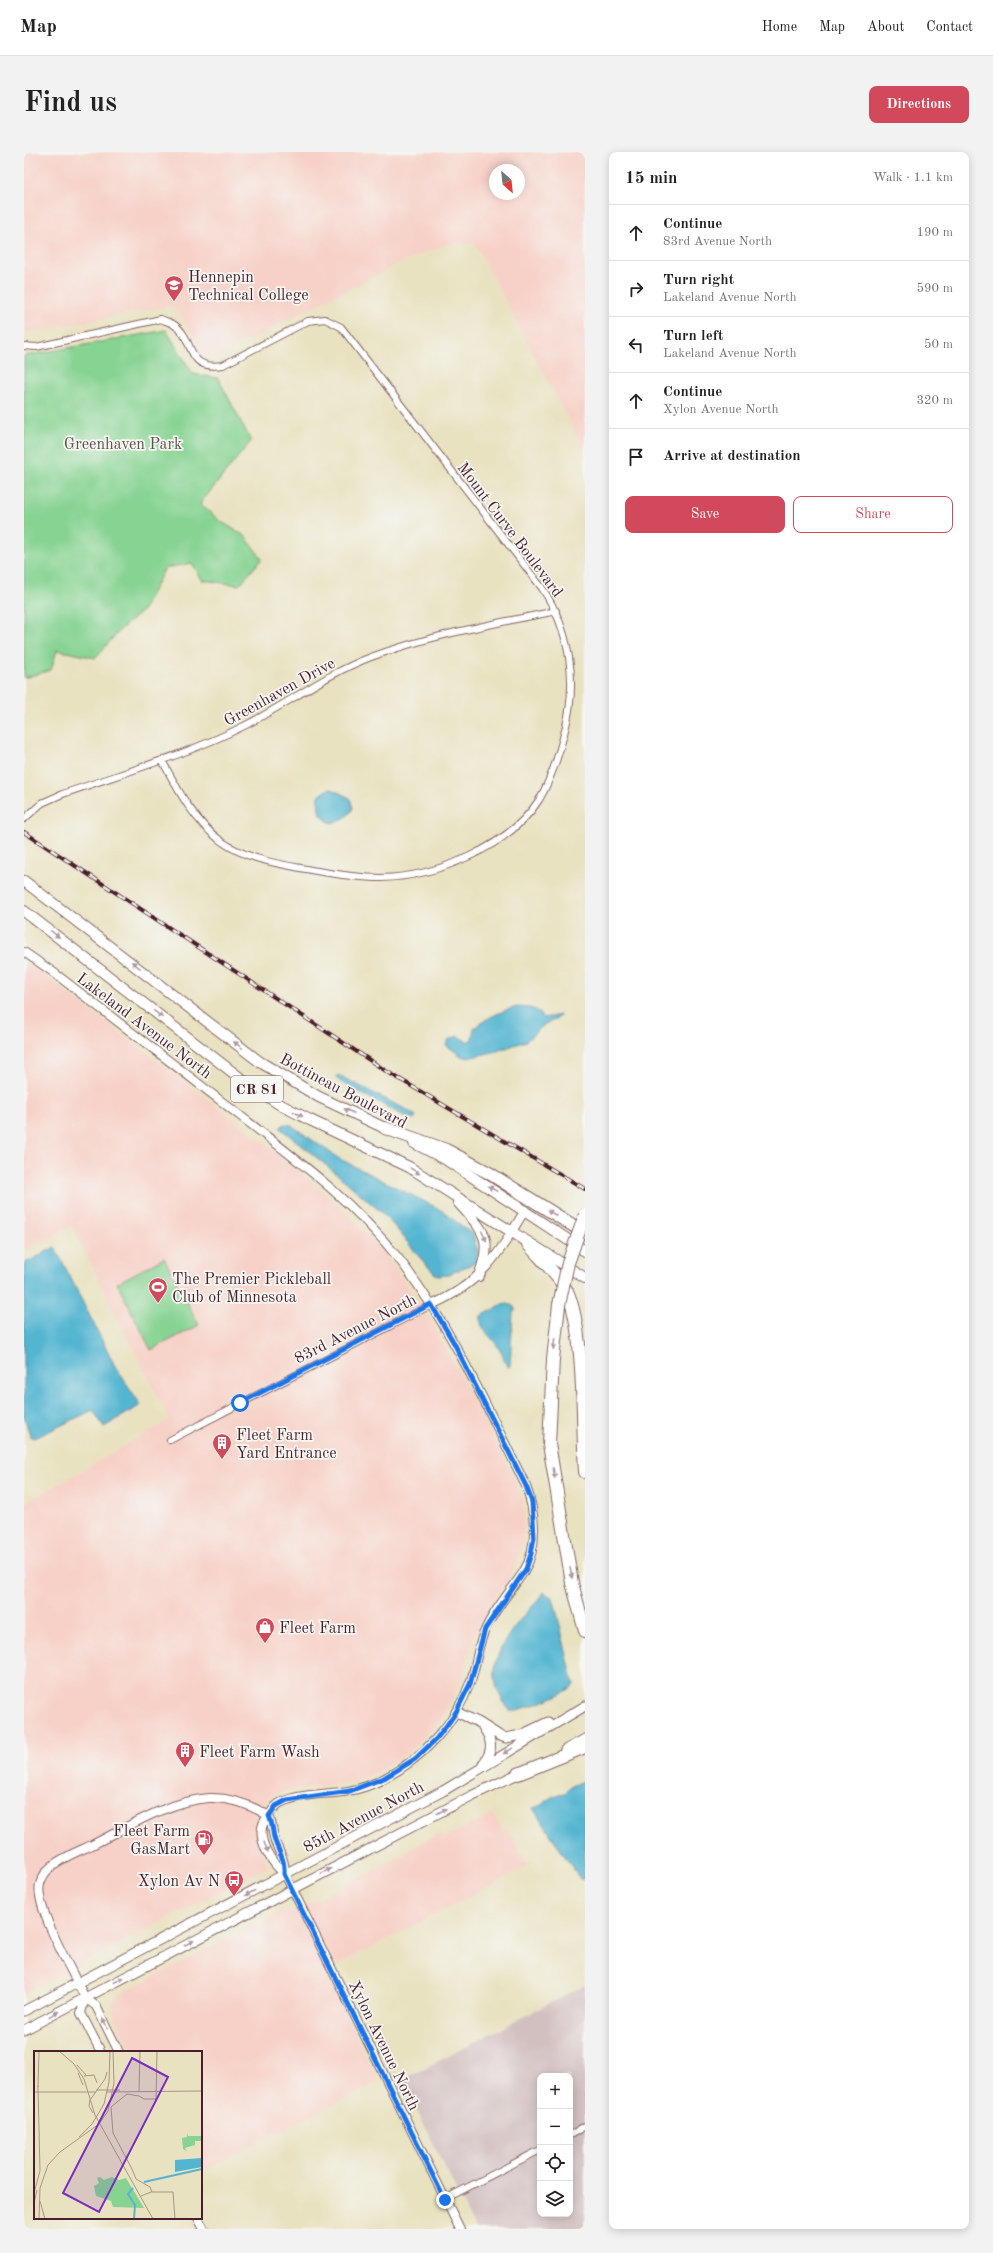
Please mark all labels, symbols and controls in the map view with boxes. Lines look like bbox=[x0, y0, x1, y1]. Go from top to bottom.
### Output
text: Map bbox=[20, 18, 57, 37]
text: Home bbox=[762, 20, 797, 34]
text: Map bbox=[819, 20, 845, 34]
text: About bbox=[867, 20, 904, 34]
text: Contact bbox=[926, 20, 973, 34]
button: Directions bbox=[869, 86, 969, 123]
text: Find us bbox=[24, 90, 117, 118]
north arrow bbox=[489, 164, 525, 200]
text: 15 min bbox=[625, 170, 678, 187]
text: Walk · 1.1 km bbox=[873, 171, 953, 184]
text: Continue bbox=[663, 217, 722, 232]
icon: ahead bbox=[625, 222, 647, 244]
text: 190 m bbox=[916, 226, 953, 239]
text: 83rd Avenue North bbox=[663, 235, 772, 248]
place label: Hennepin Technical College bbox=[188, 270, 309, 304]
text: Turn right bbox=[663, 273, 734, 288]
school or university icon: Hennepin Technical College bbox=[163, 274, 185, 302]
icon: right bbox=[625, 278, 647, 300]
text: 590 m bbox=[916, 282, 953, 295]
text: Lakeland Avenue North bbox=[663, 291, 797, 304]
text: Turn left bbox=[663, 329, 723, 344]
icon: left bbox=[625, 334, 647, 356]
text: 50 m bbox=[924, 338, 953, 351]
text: Lakeland Avenue North bbox=[663, 347, 797, 360]
text: Continue bbox=[663, 385, 722, 400]
icon: ahead bbox=[625, 390, 647, 412]
text: 320 m bbox=[916, 394, 953, 407]
text: Xylon Avenue North bbox=[663, 403, 779, 416]
park label: Greenhaven Park bbox=[64, 437, 182, 453]
icon: arrive bbox=[625, 446, 647, 468]
text: Arrive at destination bbox=[663, 449, 801, 464]
street label: Mount Curve Boulevard bbox=[454, 460, 565, 600]
button: Save bbox=[625, 496, 785, 533]
button: Share bbox=[793, 496, 953, 533]
street label: Greenhaven Drive bbox=[222, 656, 338, 730]
one-way arrow bbox=[50, 930, 61, 939]
one-way arrow bbox=[130, 961, 141, 969]
street label: Lakeland Avenue North bbox=[73, 971, 214, 1083]
one-way arrow bbox=[153, 1010, 164, 1018]
one-way arrow bbox=[233, 1040, 244, 1049]
street label: Bottineau Boulevard bbox=[277, 1052, 409, 1132]
road number: CR 81 bbox=[231, 1076, 283, 1102]
one-way arrow bbox=[344, 1108, 355, 1114]
one-way arrow bbox=[292, 1110, 304, 1117]
one-way arrow bbox=[410, 1167, 420, 1175]
one-way arrow bbox=[487, 1185, 498, 1193]
one-way arrow bbox=[546, 1209, 558, 1216]
one-way arrow bbox=[481, 1230, 487, 1242]
place label: The Premier Pickleball Club of Minnesota bbox=[172, 1272, 331, 1306]
sports icon: The Premier Pickleball Club of Minnesota bbox=[147, 1276, 169, 1304]
street label: 83rd Avenue North bbox=[292, 1292, 420, 1367]
one-way arrow bbox=[551, 1338, 558, 1350]
route start bbox=[231, 1394, 249, 1412]
place label: Fleet Farm Yard Entrance bbox=[236, 1428, 337, 1462]
building icon: Fleet Farm Yard Entrance bbox=[211, 1432, 233, 1460]
one-way arrow bbox=[551, 1467, 557, 1479]
one-way arrow bbox=[568, 1566, 574, 1579]
shop icon: Fleet Farm bbox=[254, 1616, 276, 1644]
place label: Fleet Farm bbox=[279, 1621, 356, 1637]
building icon: Fleet Farm Wash bbox=[174, 1740, 196, 1768]
place label: Fleet Farm Wash bbox=[199, 1745, 320, 1761]
one-way arrow bbox=[502, 1748, 514, 1755]
street label: 85th Avenue North bbox=[301, 1779, 427, 1856]
one-way arrow bbox=[436, 1808, 447, 1815]
place label: Fleet Farm GasMart bbox=[113, 1824, 190, 1858]
fuel station icon: Fleet Farm GasMart bbox=[193, 1828, 215, 1856]
one-way arrow bbox=[263, 1842, 269, 1853]
one-way arrow bbox=[320, 1868, 332, 1874]
bus stop icon: Xylon Av N bbox=[223, 1869, 245, 1897]
place label: Xylon Av N bbox=[138, 1874, 220, 1890]
one-way arrow bbox=[244, 1889, 256, 1896]
one-way arrow bbox=[183, 1940, 195, 1946]
one-way arrow bbox=[113, 1977, 125, 1983]
street label: Xylon Avenue North bbox=[345, 1978, 422, 2114]
one-way arrow bbox=[48, 2011, 60, 2017]
one-way arrow bbox=[102, 2017, 108, 2028]
inset map bbox=[34, 2051, 202, 2219]
map controls bbox=[537, 2073, 573, 2217]
button: + bbox=[537, 2073, 573, 2109]
button: − bbox=[537, 2109, 573, 2145]
button: locate bbox=[537, 2145, 573, 2181]
button: layers bbox=[537, 2181, 573, 2217]
route end bbox=[436, 2191, 454, 2209]

